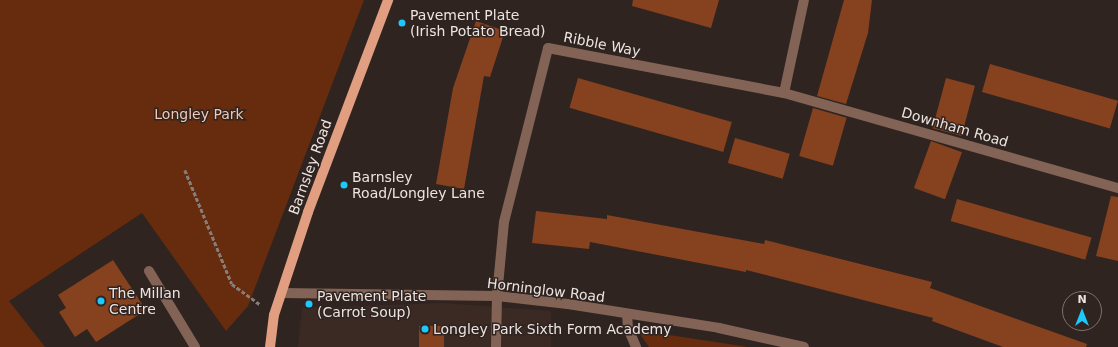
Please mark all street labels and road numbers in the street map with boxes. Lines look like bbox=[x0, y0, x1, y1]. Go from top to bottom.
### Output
street label: Ribble Way bbox=[562, 28, 642, 60]
street label: Downham Road bbox=[900, 104, 1010, 150]
street label: Barnsley Road bbox=[285, 117, 335, 217]
street label: Horninglow Road bbox=[486, 274, 606, 306]

